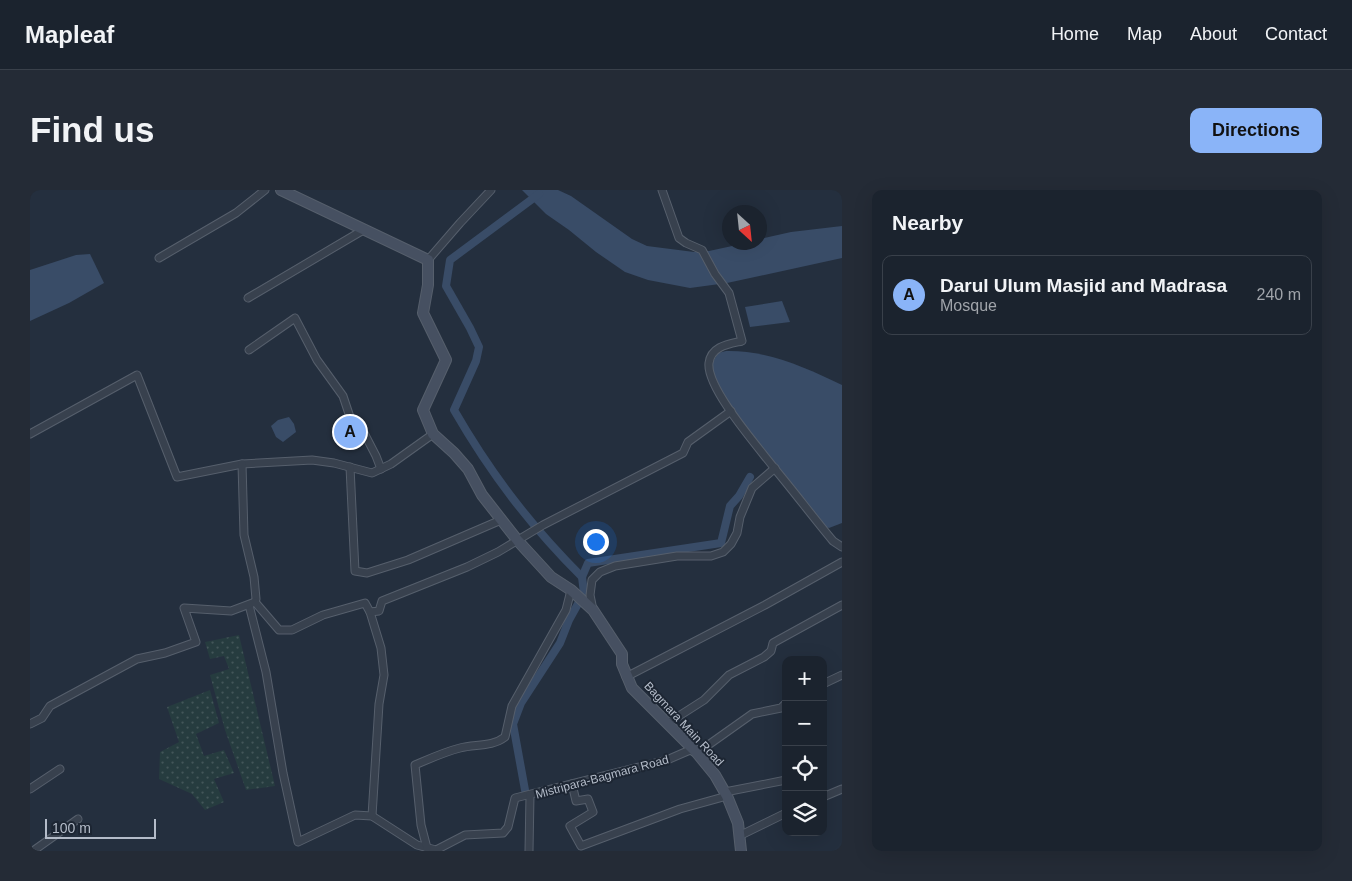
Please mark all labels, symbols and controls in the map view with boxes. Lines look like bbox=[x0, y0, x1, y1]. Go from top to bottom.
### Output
text: Mapleaf bbox=[25, 21, 114, 48]
text: Home bbox=[1051, 24, 1099, 44]
text: Map bbox=[1127, 24, 1162, 44]
text: About bbox=[1190, 24, 1237, 44]
text: Contact bbox=[1265, 24, 1327, 44]
button: Directions bbox=[1190, 108, 1322, 153]
text: Find us bbox=[30, 110, 154, 149]
north arrow bbox=[722, 205, 767, 250]
text: Nearby bbox=[892, 211, 963, 234]
text: Darul Ulum Masjid and Madrasa bbox=[940, 275, 1227, 296]
text: A bbox=[903, 286, 915, 303]
text: 240 m bbox=[1257, 286, 1301, 303]
text: Mosque bbox=[940, 297, 997, 314]
pin: A bbox=[334, 413, 366, 451]
your location bbox=[583, 529, 609, 555]
map controls bbox=[782, 656, 827, 836]
button: + bbox=[782, 656, 827, 701]
street label: Bagmara Main Road bbox=[641, 679, 727, 769]
button: − bbox=[782, 701, 827, 746]
button: locate bbox=[782, 746, 827, 791]
street label: Mistripara-Bagmara Road bbox=[534, 752, 670, 802]
button: layers bbox=[782, 791, 827, 836]
scale bar bbox=[45, 816, 156, 839]
text: 100 m bbox=[52, 820, 91, 836]

